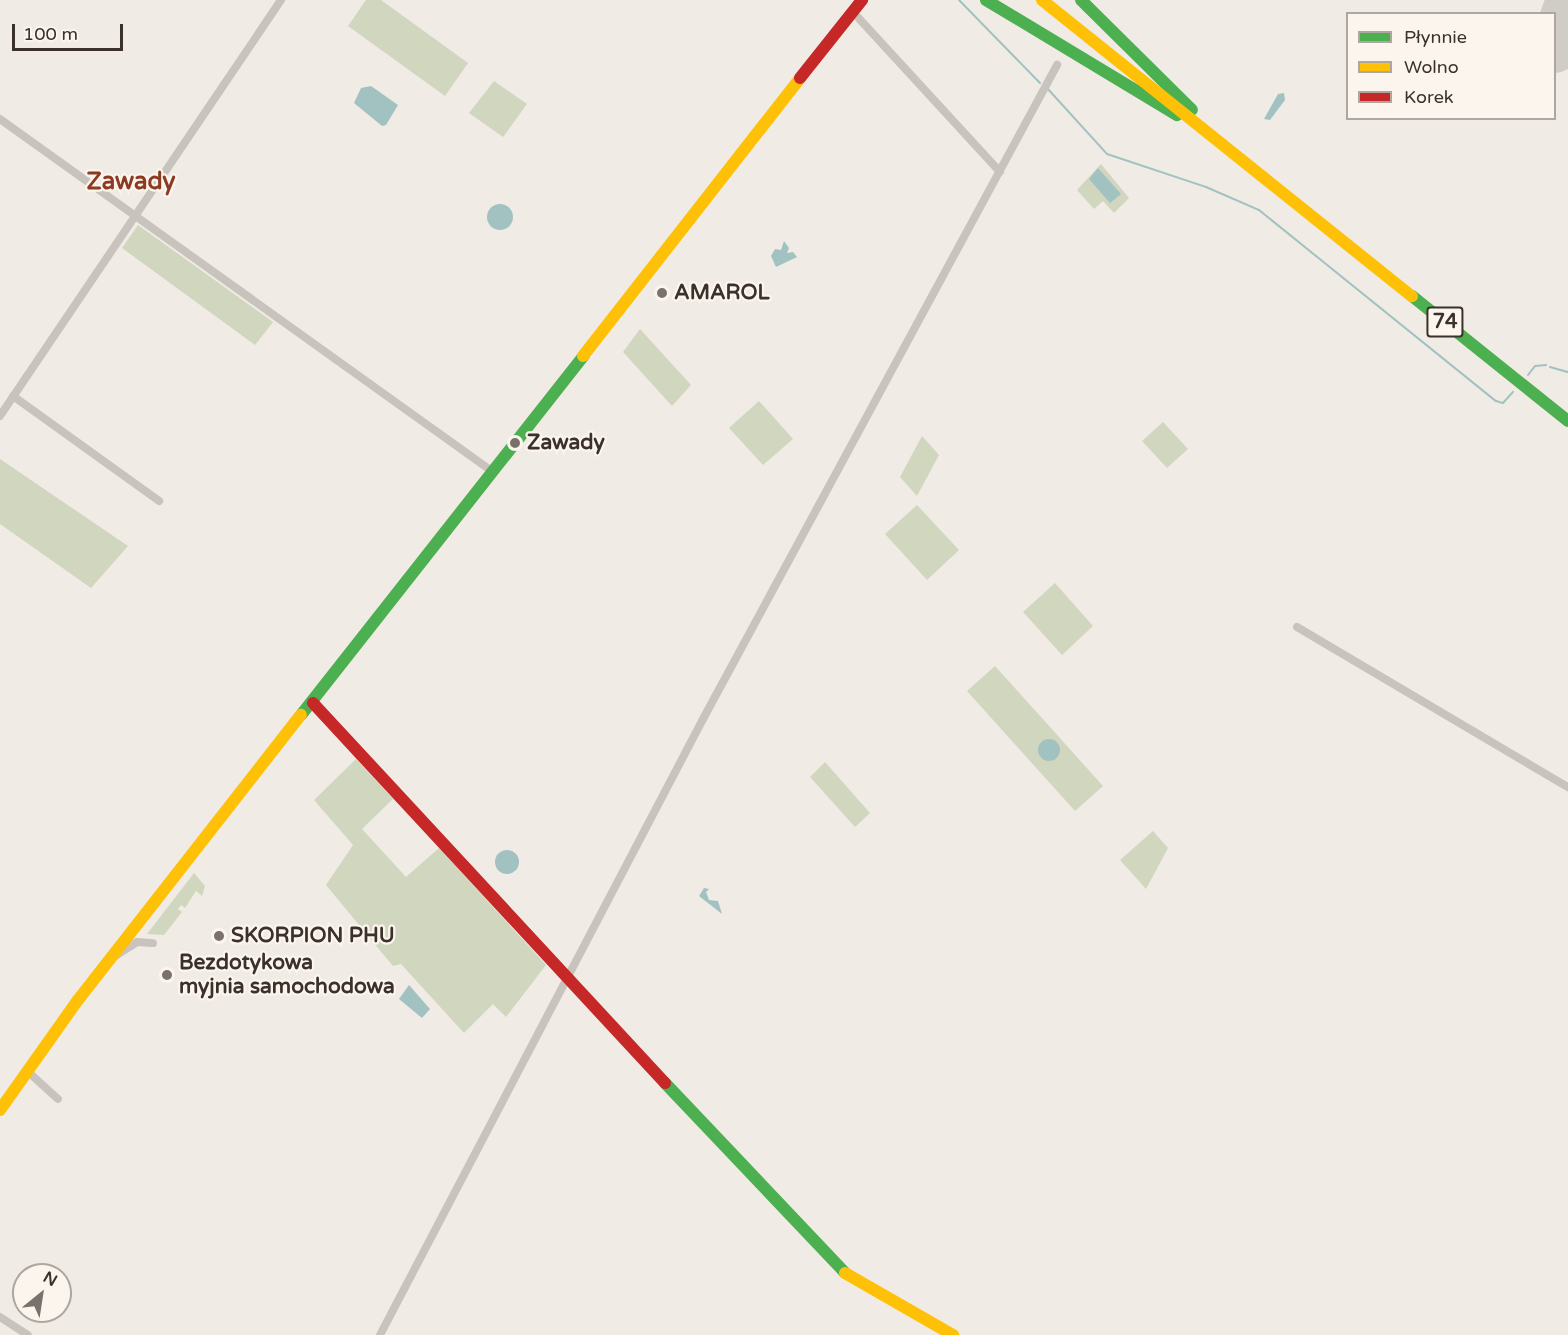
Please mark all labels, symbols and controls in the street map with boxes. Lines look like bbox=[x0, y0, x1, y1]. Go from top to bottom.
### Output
scale bar bbox=[15, 12, 126, 50]
legend bbox=[1346, 12, 1556, 120]
text: 100 m bbox=[23, 23, 78, 45]
text: Płynnie bbox=[1404, 26, 1467, 48]
text: Wolno bbox=[1404, 56, 1459, 78]
text: Korek bbox=[1404, 86, 1454, 108]
district label: Zawady bbox=[87, 168, 175, 196]
place label: AMAROL bbox=[674, 280, 770, 306]
marker: AMAROL bbox=[655, 286, 669, 300]
road number: 74 bbox=[1426, 305, 1464, 339]
place label: Zawady bbox=[527, 430, 605, 456]
marker: Zawady bbox=[508, 436, 522, 450]
place label: SKORPION PHU bbox=[231, 923, 395, 949]
marker: SKORPION PHU bbox=[212, 929, 226, 943]
place label: Bezdotykowa myjnia samochodowa bbox=[179, 950, 395, 1000]
marker: Bezdotykowa myjnia samochodowa bbox=[160, 968, 174, 982]
north arrow bbox=[12, 1263, 72, 1323]
text: N bbox=[39, 1267, 61, 1291]

